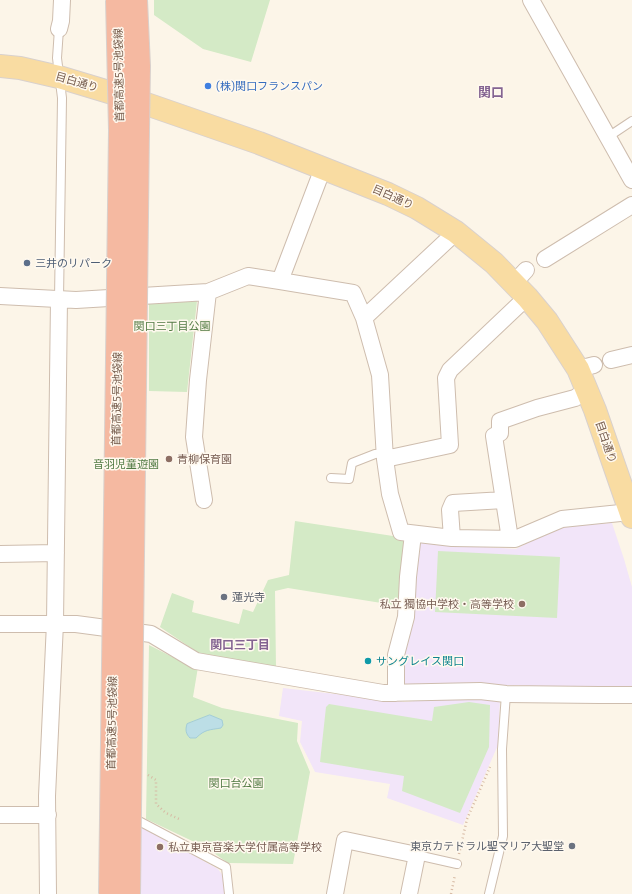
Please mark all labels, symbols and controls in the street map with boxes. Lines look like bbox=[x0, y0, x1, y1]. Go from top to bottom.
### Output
street label: 首都高速5号池袋線 bbox=[112, 28, 126, 122]
street label: 目白通り bbox=[54, 70, 100, 94]
place label: (株)関口フランスパン bbox=[216, 79, 323, 93]
marker: (株)関口フランスパン bbox=[203, 81, 213, 91]
district label: 関口 bbox=[478, 85, 504, 101]
street label: 目白通り bbox=[370, 182, 416, 212]
place label: 三井のリパーク bbox=[35, 256, 112, 270]
marker: 三井のリパーク bbox=[22, 258, 32, 268]
park label: 関口三丁目公園 bbox=[134, 319, 210, 333]
street label: 首都高速5号池袋線 bbox=[110, 352, 124, 446]
street label: 目白通り bbox=[593, 419, 619, 465]
place label: 青柳保育園 bbox=[177, 452, 232, 466]
marker: 青柳保育園 bbox=[164, 454, 174, 464]
park label: 音羽児童遊園 bbox=[93, 457, 159, 471]
place label: 蓮光寺 bbox=[232, 590, 265, 604]
marker: 蓮光寺 bbox=[219, 592, 229, 602]
place label: 私立 獨協中学校・高等学校 bbox=[380, 597, 514, 611]
marker: 私立 獨協中学校・高等学校 bbox=[517, 599, 527, 609]
district label: 関口三丁目 bbox=[210, 638, 270, 652]
place label: サングレイス関口 bbox=[376, 654, 464, 668]
marker: サングレイス関口 bbox=[363, 656, 373, 666]
street label: 首都高速5号池袋線 bbox=[105, 676, 119, 770]
park label: 関口台公園 bbox=[209, 776, 263, 790]
place label: 東京カテドラル聖マリア大聖堂 bbox=[410, 839, 564, 853]
place label: 私立東京音楽大学付属高等学校 bbox=[168, 840, 322, 854]
marker: 東京カテドラル聖マリア大聖堂 bbox=[567, 841, 577, 851]
marker: 私立東京音楽大学付属高等学校 bbox=[155, 842, 165, 852]

